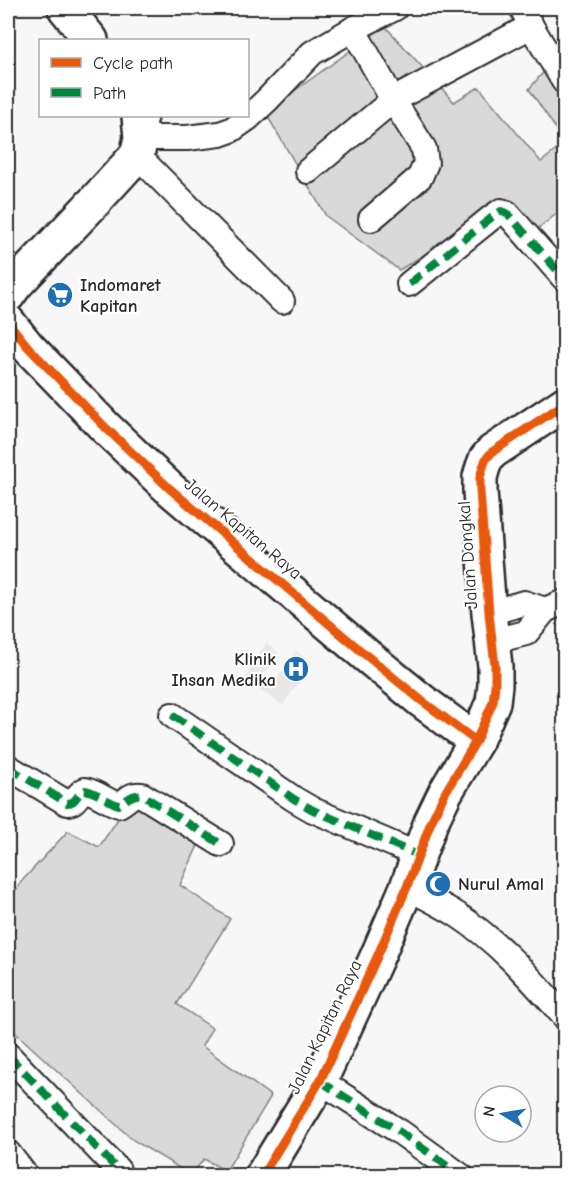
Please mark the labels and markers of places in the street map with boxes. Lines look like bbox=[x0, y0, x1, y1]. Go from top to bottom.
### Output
place label: Indomaret Kapitan bbox=[80, 275, 162, 317]
supermarket icon: Indomaret Kapitan bbox=[45, 280, 75, 310]
place label: Klinik Ihsan Medika bbox=[171, 649, 276, 691]
hospital icon: Klinik Ihsan Medika bbox=[281, 654, 311, 684]
mosque icon: Nurul Amal bbox=[423, 869, 453, 899]
place label: Nurul Amal bbox=[458, 874, 544, 895]

